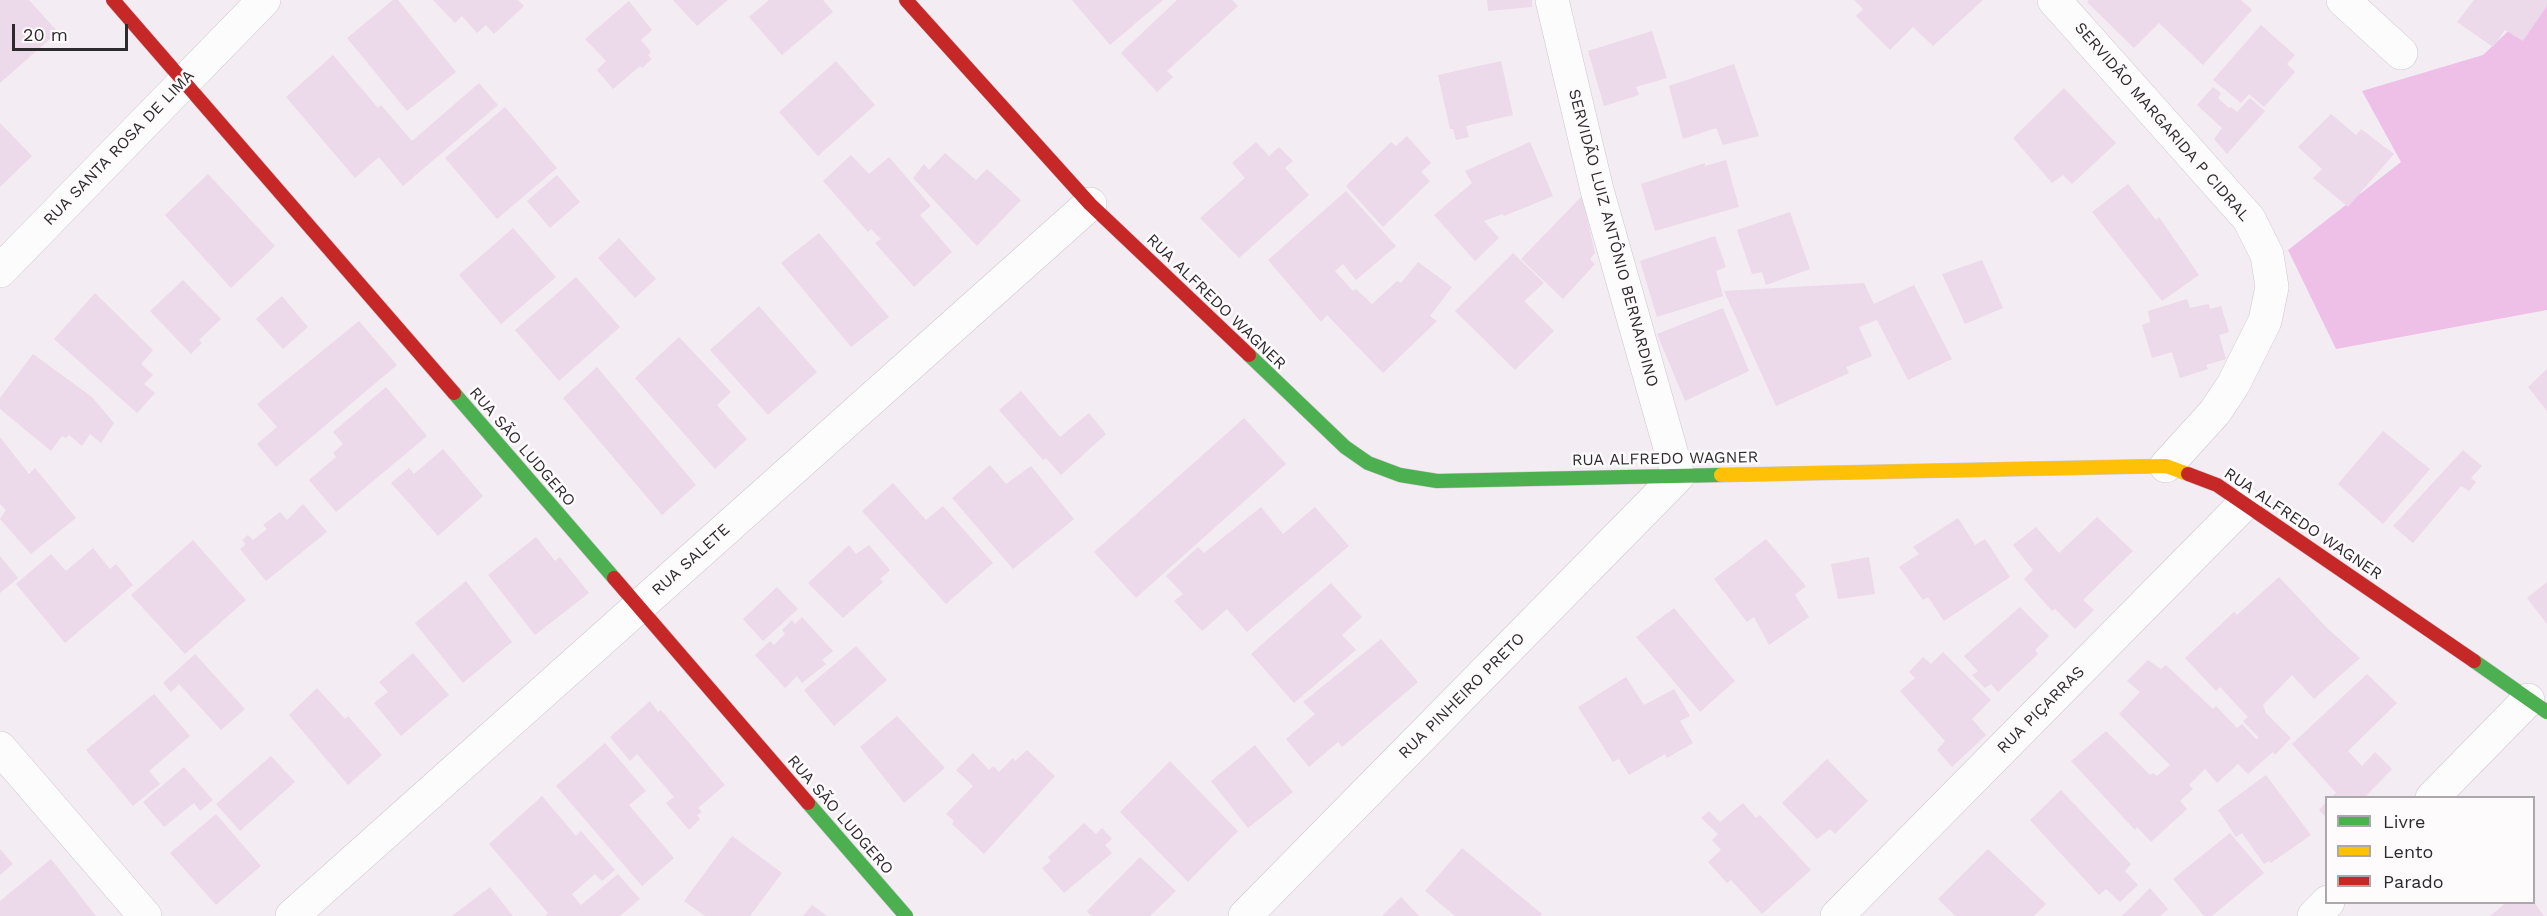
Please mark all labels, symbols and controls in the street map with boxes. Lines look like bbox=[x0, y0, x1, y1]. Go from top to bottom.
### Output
scale bar bbox=[15, 12, 130, 50]
street label: SERVIDÃO MARGARIDA P CIDRAL bbox=[2070, 19, 2254, 225]
text: 20 m bbox=[23, 24, 68, 45]
street label: RUA SANTA ROSA DE LIMA bbox=[40, 66, 198, 230]
street label: SERVIDÃO LUIZ ANTÔNIO BERNARDINO bbox=[1564, 87, 1662, 389]
street label: RUA ALFREDO WAGNER bbox=[1142, 230, 1290, 374]
street label: RUA SÃO LUDGERO bbox=[465, 383, 579, 511]
street label: RUA ALFREDO WAGNER bbox=[1572, 448, 1758, 470]
street label: RUA ALFREDO WAGNER bbox=[2220, 464, 2386, 584]
street label: RUA SALETE bbox=[648, 520, 734, 600]
street label: RUA PINHEIRO PRETO bbox=[1395, 629, 1529, 763]
street label: RUA PIÇARRAS bbox=[1993, 662, 2089, 758]
street label: RUA SÃO LUDGERO bbox=[783, 751, 897, 879]
legend bbox=[2325, 796, 2535, 904]
text: Livre bbox=[2383, 811, 2425, 832]
text: Lento bbox=[2383, 841, 2433, 862]
text: Parado bbox=[2383, 871, 2444, 892]

